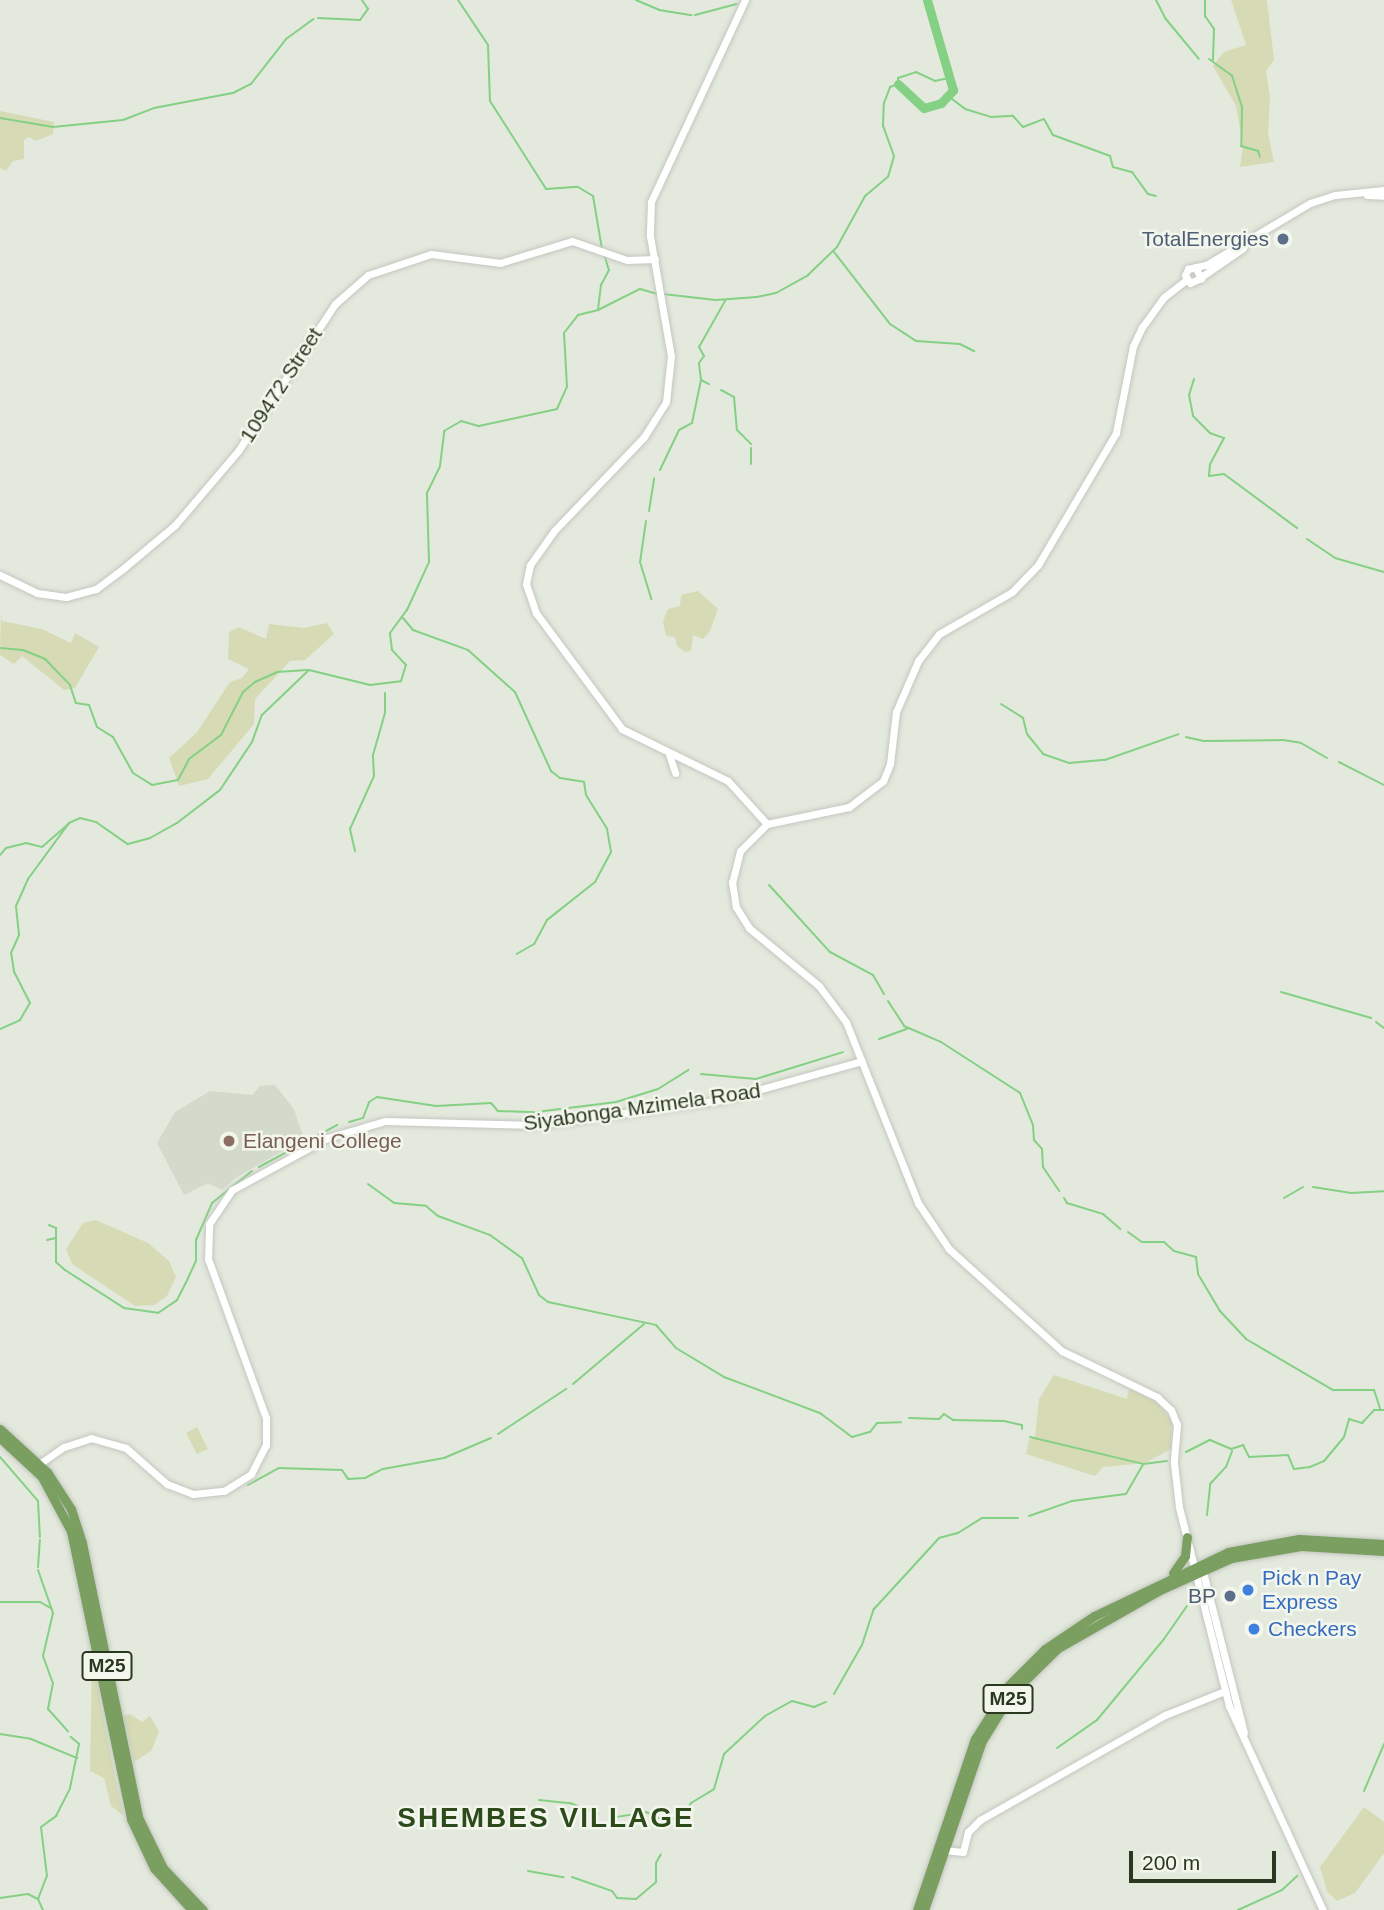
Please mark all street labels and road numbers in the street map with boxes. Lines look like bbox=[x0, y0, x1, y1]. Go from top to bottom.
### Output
street label: 109472 Street bbox=[235, 323, 327, 447]
street label: Siyabonga Mzimela Road bbox=[522, 1078, 762, 1136]
road number: M25 bbox=[81, 1650, 133, 1682]
road number: M25 bbox=[982, 1684, 1034, 1714]

